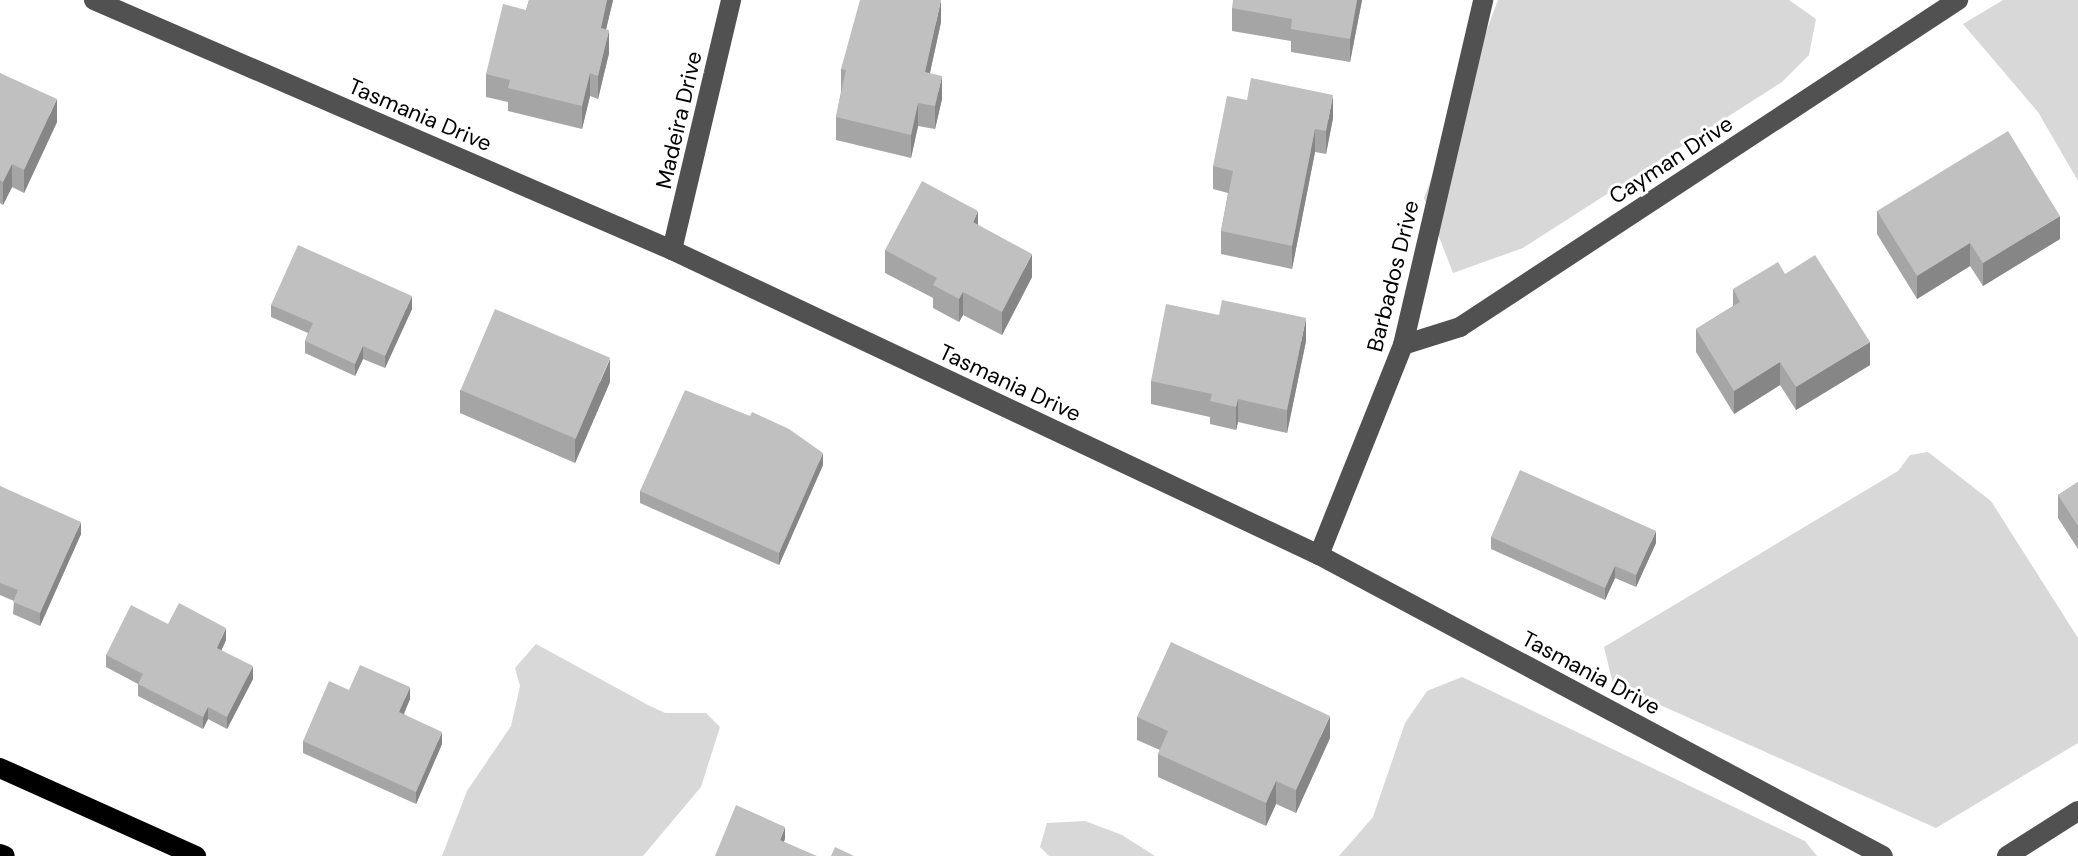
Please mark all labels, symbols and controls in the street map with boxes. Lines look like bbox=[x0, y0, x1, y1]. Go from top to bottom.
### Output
street label: Madeira Drive bbox=[650, 49, 708, 191]
street label: Tasmania Drive bbox=[344, 73, 496, 157]
street label: Cayman Drive bbox=[1604, 110, 1738, 210]
street label: Barbados Drive bbox=[1361, 198, 1425, 354]
street label: Tasmania Drive bbox=[935, 339, 1085, 427]
street label: Tasmania Drive bbox=[1517, 625, 1665, 721]

